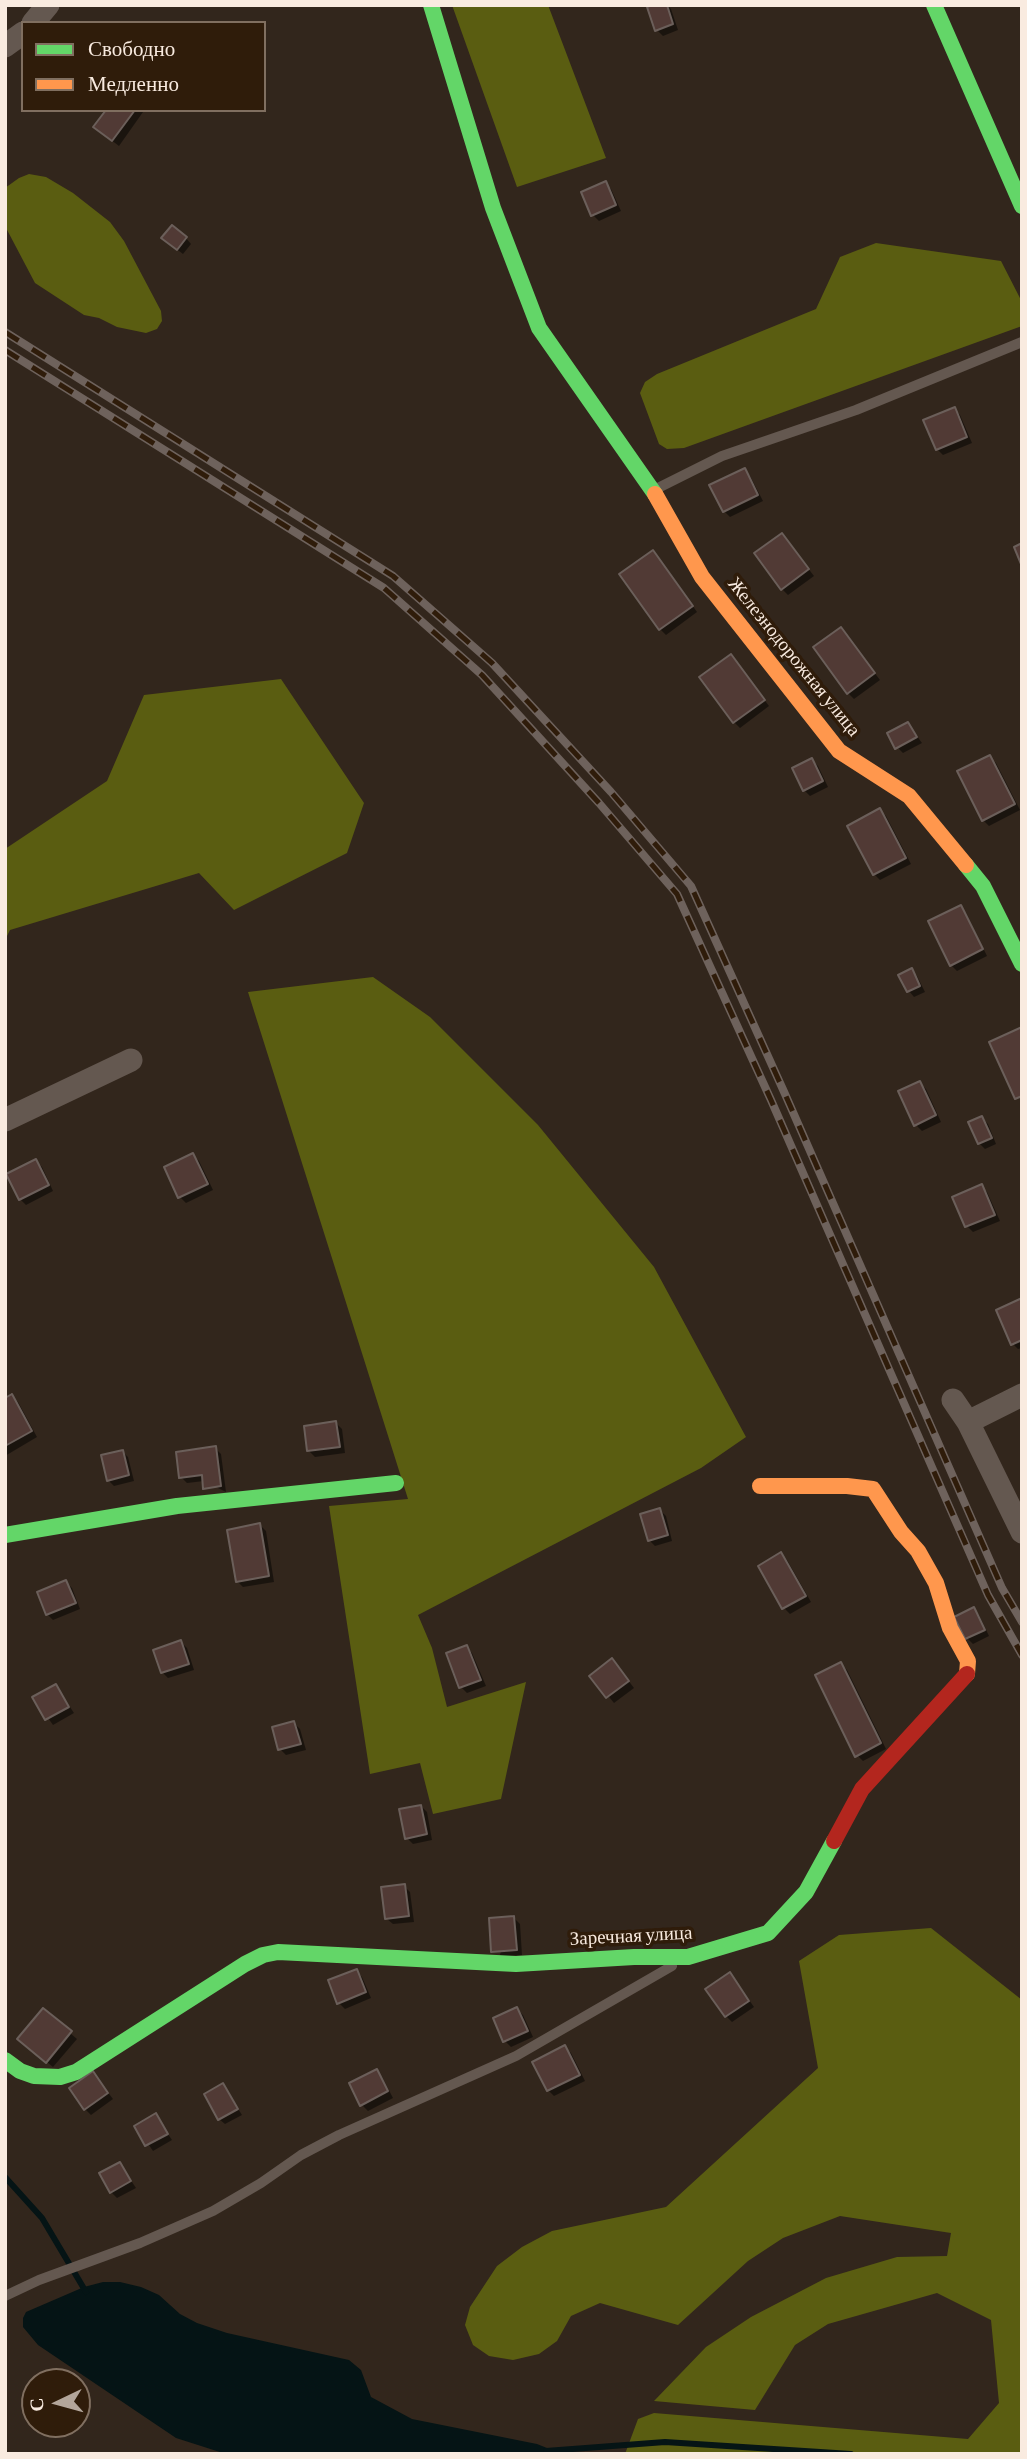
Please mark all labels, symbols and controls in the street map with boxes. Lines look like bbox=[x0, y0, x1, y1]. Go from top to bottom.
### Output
legend bbox=[21, 21, 266, 112]
text: Свободно bbox=[88, 37, 175, 61]
text: Медленно bbox=[88, 72, 179, 96]
street label: Железнодорожная улица bbox=[723, 573, 865, 741]
street label: Заречная улица bbox=[569, 1921, 693, 1951]
north arrow bbox=[21, 2368, 91, 2438]
text: С bbox=[26, 2397, 48, 2412]

